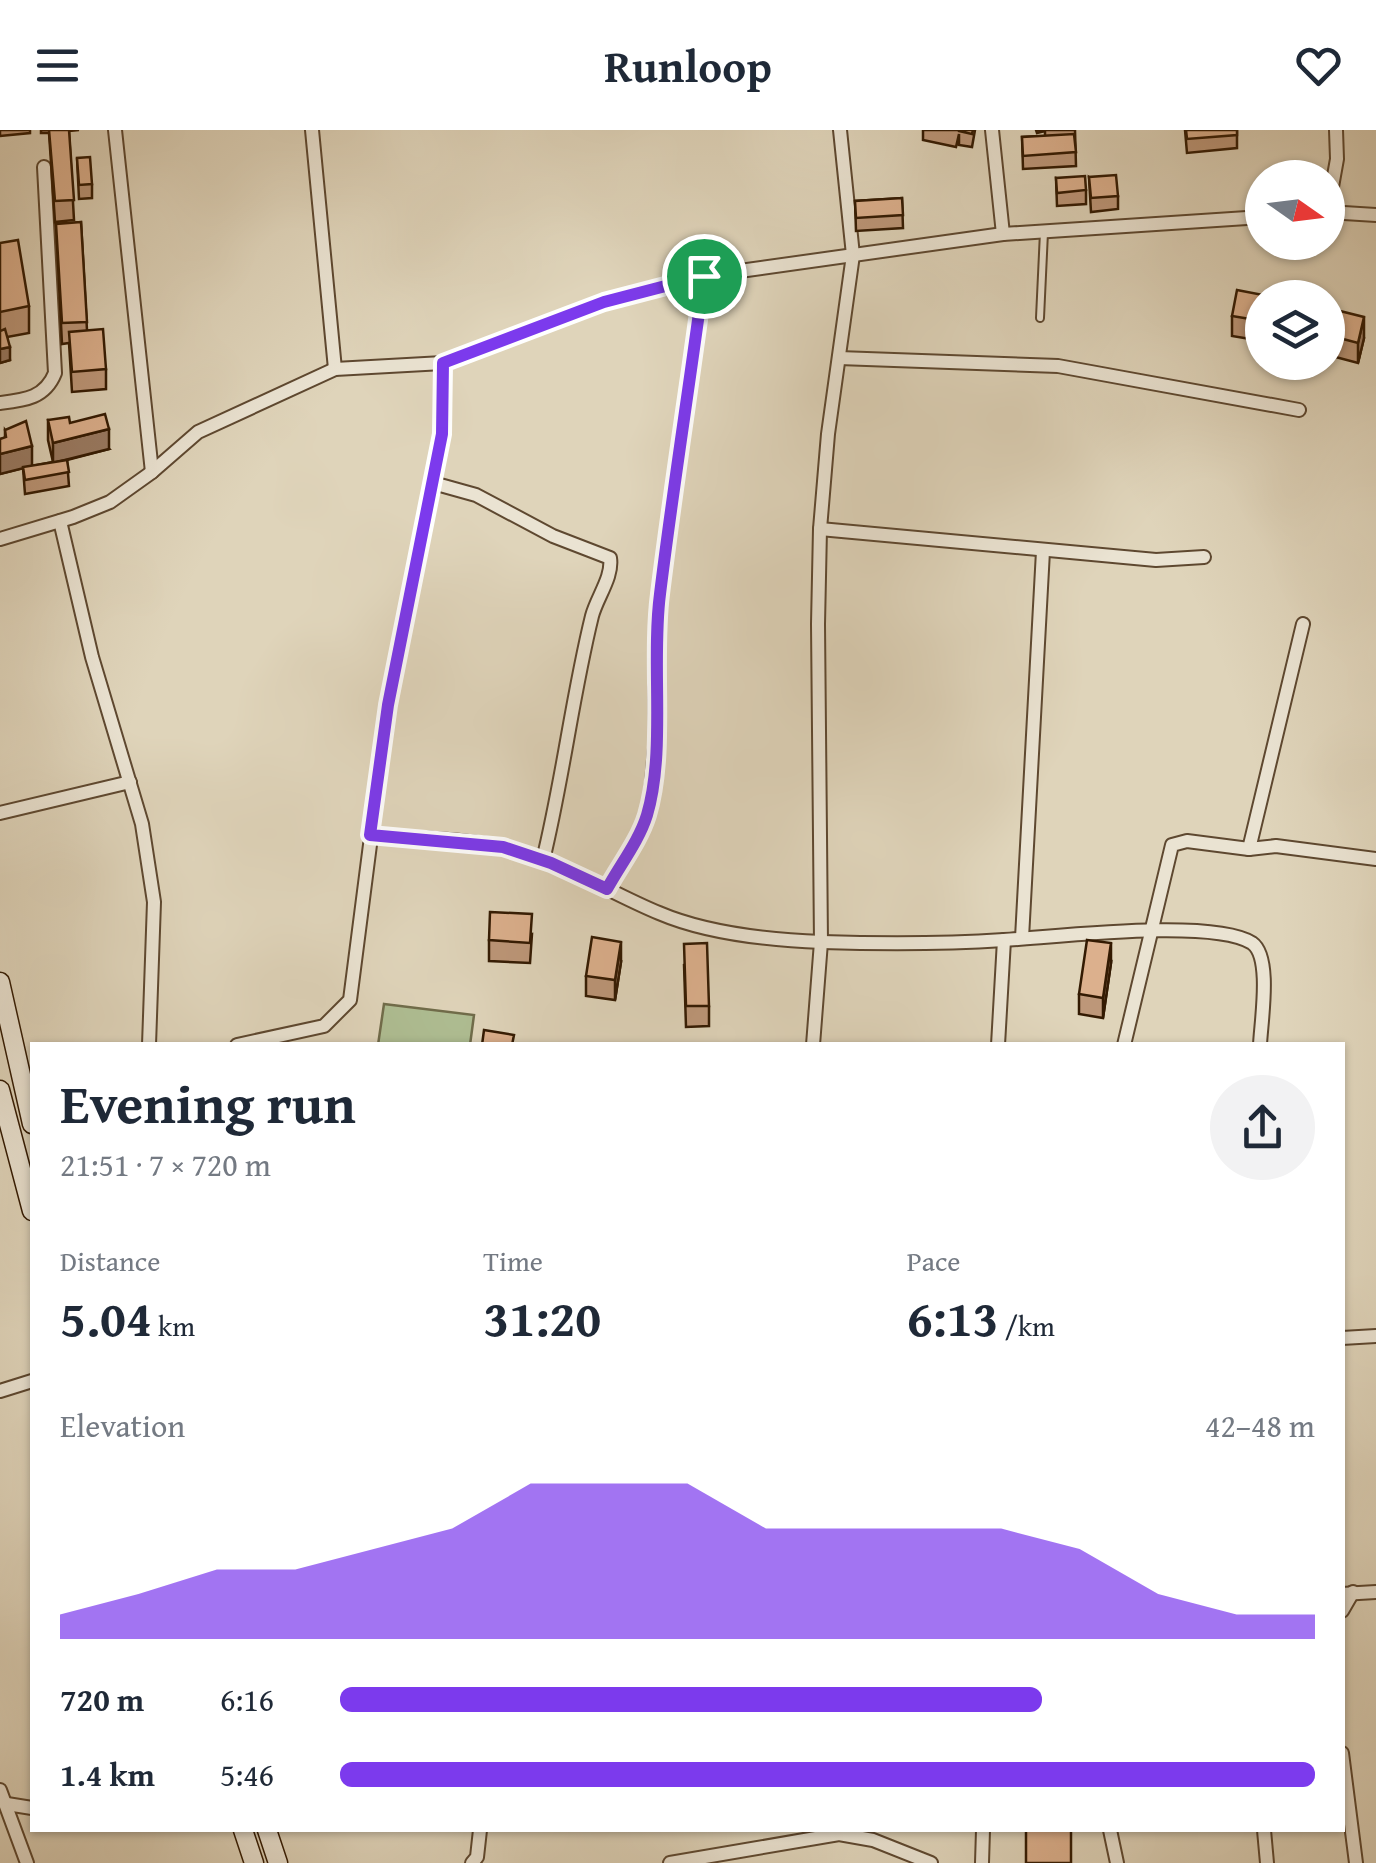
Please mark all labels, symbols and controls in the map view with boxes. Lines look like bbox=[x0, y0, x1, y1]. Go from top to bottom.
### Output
text: Runloop bbox=[604, 33, 772, 98]
icon: menu bbox=[30, 38, 85, 93]
icon: heart bbox=[1291, 38, 1346, 93]
north arrow bbox=[1245, 160, 1345, 260]
map controls bbox=[1245, 160, 1345, 380]
pin bbox=[662, 234, 747, 319]
icon: arrive bbox=[677, 249, 732, 304]
button: layers bbox=[1245, 280, 1345, 380]
text: Evening run bbox=[60, 1063, 356, 1143]
button: share bbox=[1210, 1075, 1315, 1180]
text: 21:51 · 7 × 720 m bbox=[60, 1141, 271, 1188]
text: Distance bbox=[60, 1240, 160, 1281]
text: Time bbox=[483, 1240, 543, 1281]
text: Pace bbox=[907, 1240, 961, 1281]
text: 5.04 bbox=[60, 1281, 152, 1354]
text: 31:20 bbox=[483, 1281, 601, 1354]
text: 6:13 bbox=[907, 1281, 999, 1354]
text: km bbox=[152, 1305, 195, 1346]
text: /km bbox=[999, 1305, 1055, 1346]
text: Elevation bbox=[60, 1402, 185, 1449]
text: 42–48 m bbox=[1205, 1402, 1315, 1449]
text: 720 m bbox=[60, 1676, 144, 1723]
text: 6:16 bbox=[220, 1676, 274, 1723]
text: 1.4 km bbox=[60, 1751, 155, 1798]
text: 5:46 bbox=[220, 1751, 274, 1798]

